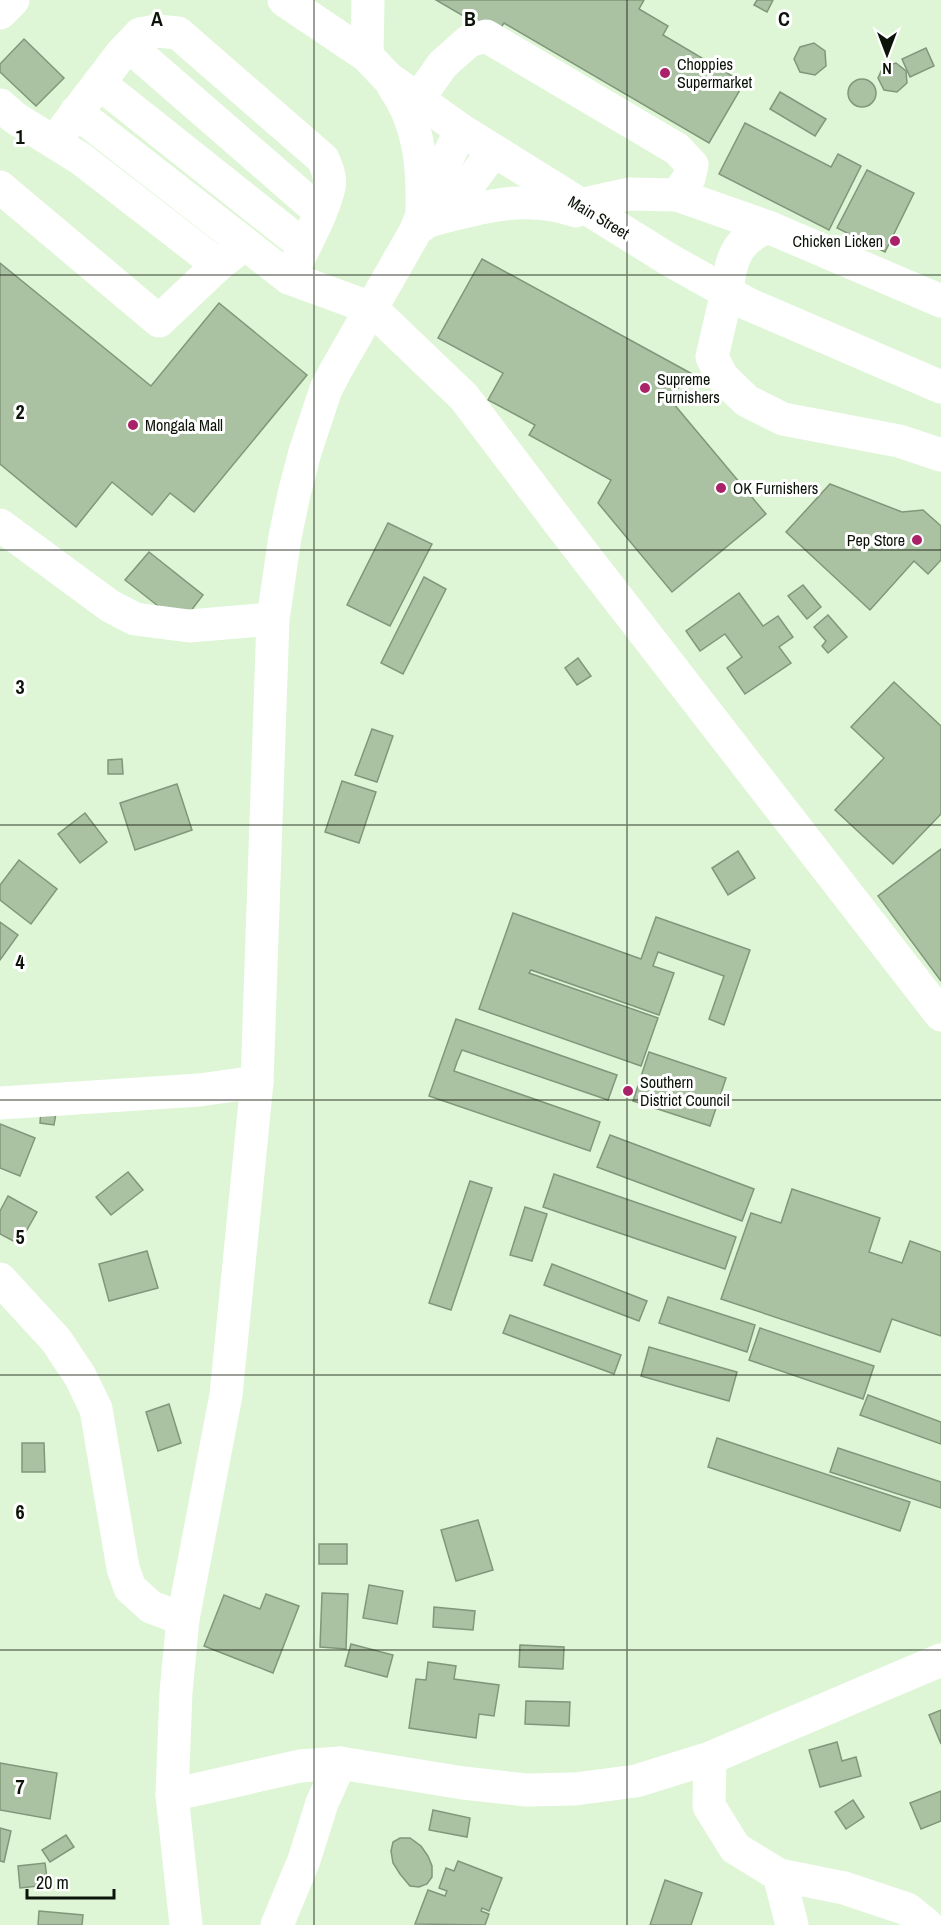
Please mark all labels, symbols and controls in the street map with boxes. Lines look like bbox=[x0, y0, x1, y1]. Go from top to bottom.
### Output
text: A bbox=[151, 5, 163, 32]
text: B bbox=[464, 5, 476, 32]
text: C bbox=[778, 5, 790, 32]
north arrow bbox=[857, 24, 917, 84]
place label: Choppies Supermarket bbox=[677, 53, 752, 93]
text: N bbox=[882, 58, 892, 80]
marker: Choppies Supermarket bbox=[658, 66, 672, 80]
text: 1 bbox=[15, 123, 25, 150]
street label: Main Street bbox=[564, 190, 634, 244]
place label: Chicken Licken bbox=[793, 230, 883, 252]
marker: Chicken Licken bbox=[888, 234, 902, 248]
place label: Supreme Furnishers bbox=[657, 368, 720, 408]
marker: Supreme Furnishers bbox=[638, 381, 652, 395]
text: 2 bbox=[15, 398, 25, 425]
place label: Mongala Mall bbox=[145, 414, 223, 436]
marker: Mongala Mall bbox=[126, 418, 140, 432]
place label: OK Furnishers bbox=[733, 477, 818, 499]
marker: OK Furnishers bbox=[714, 481, 728, 495]
place label: Pep Store bbox=[847, 529, 905, 551]
marker: Pep Store bbox=[910, 533, 924, 547]
text: 3 bbox=[15, 673, 25, 700]
text: 4 bbox=[15, 948, 25, 975]
place label: Southern District Council bbox=[640, 1071, 730, 1111]
marker: Southern District Council bbox=[621, 1084, 635, 1098]
text: 5 bbox=[15, 1223, 25, 1250]
text: 6 bbox=[15, 1498, 25, 1525]
text: 7 bbox=[15, 1773, 25, 1800]
scale bar bbox=[27, 1862, 114, 1900]
text: 20 m bbox=[36, 1870, 69, 1895]

